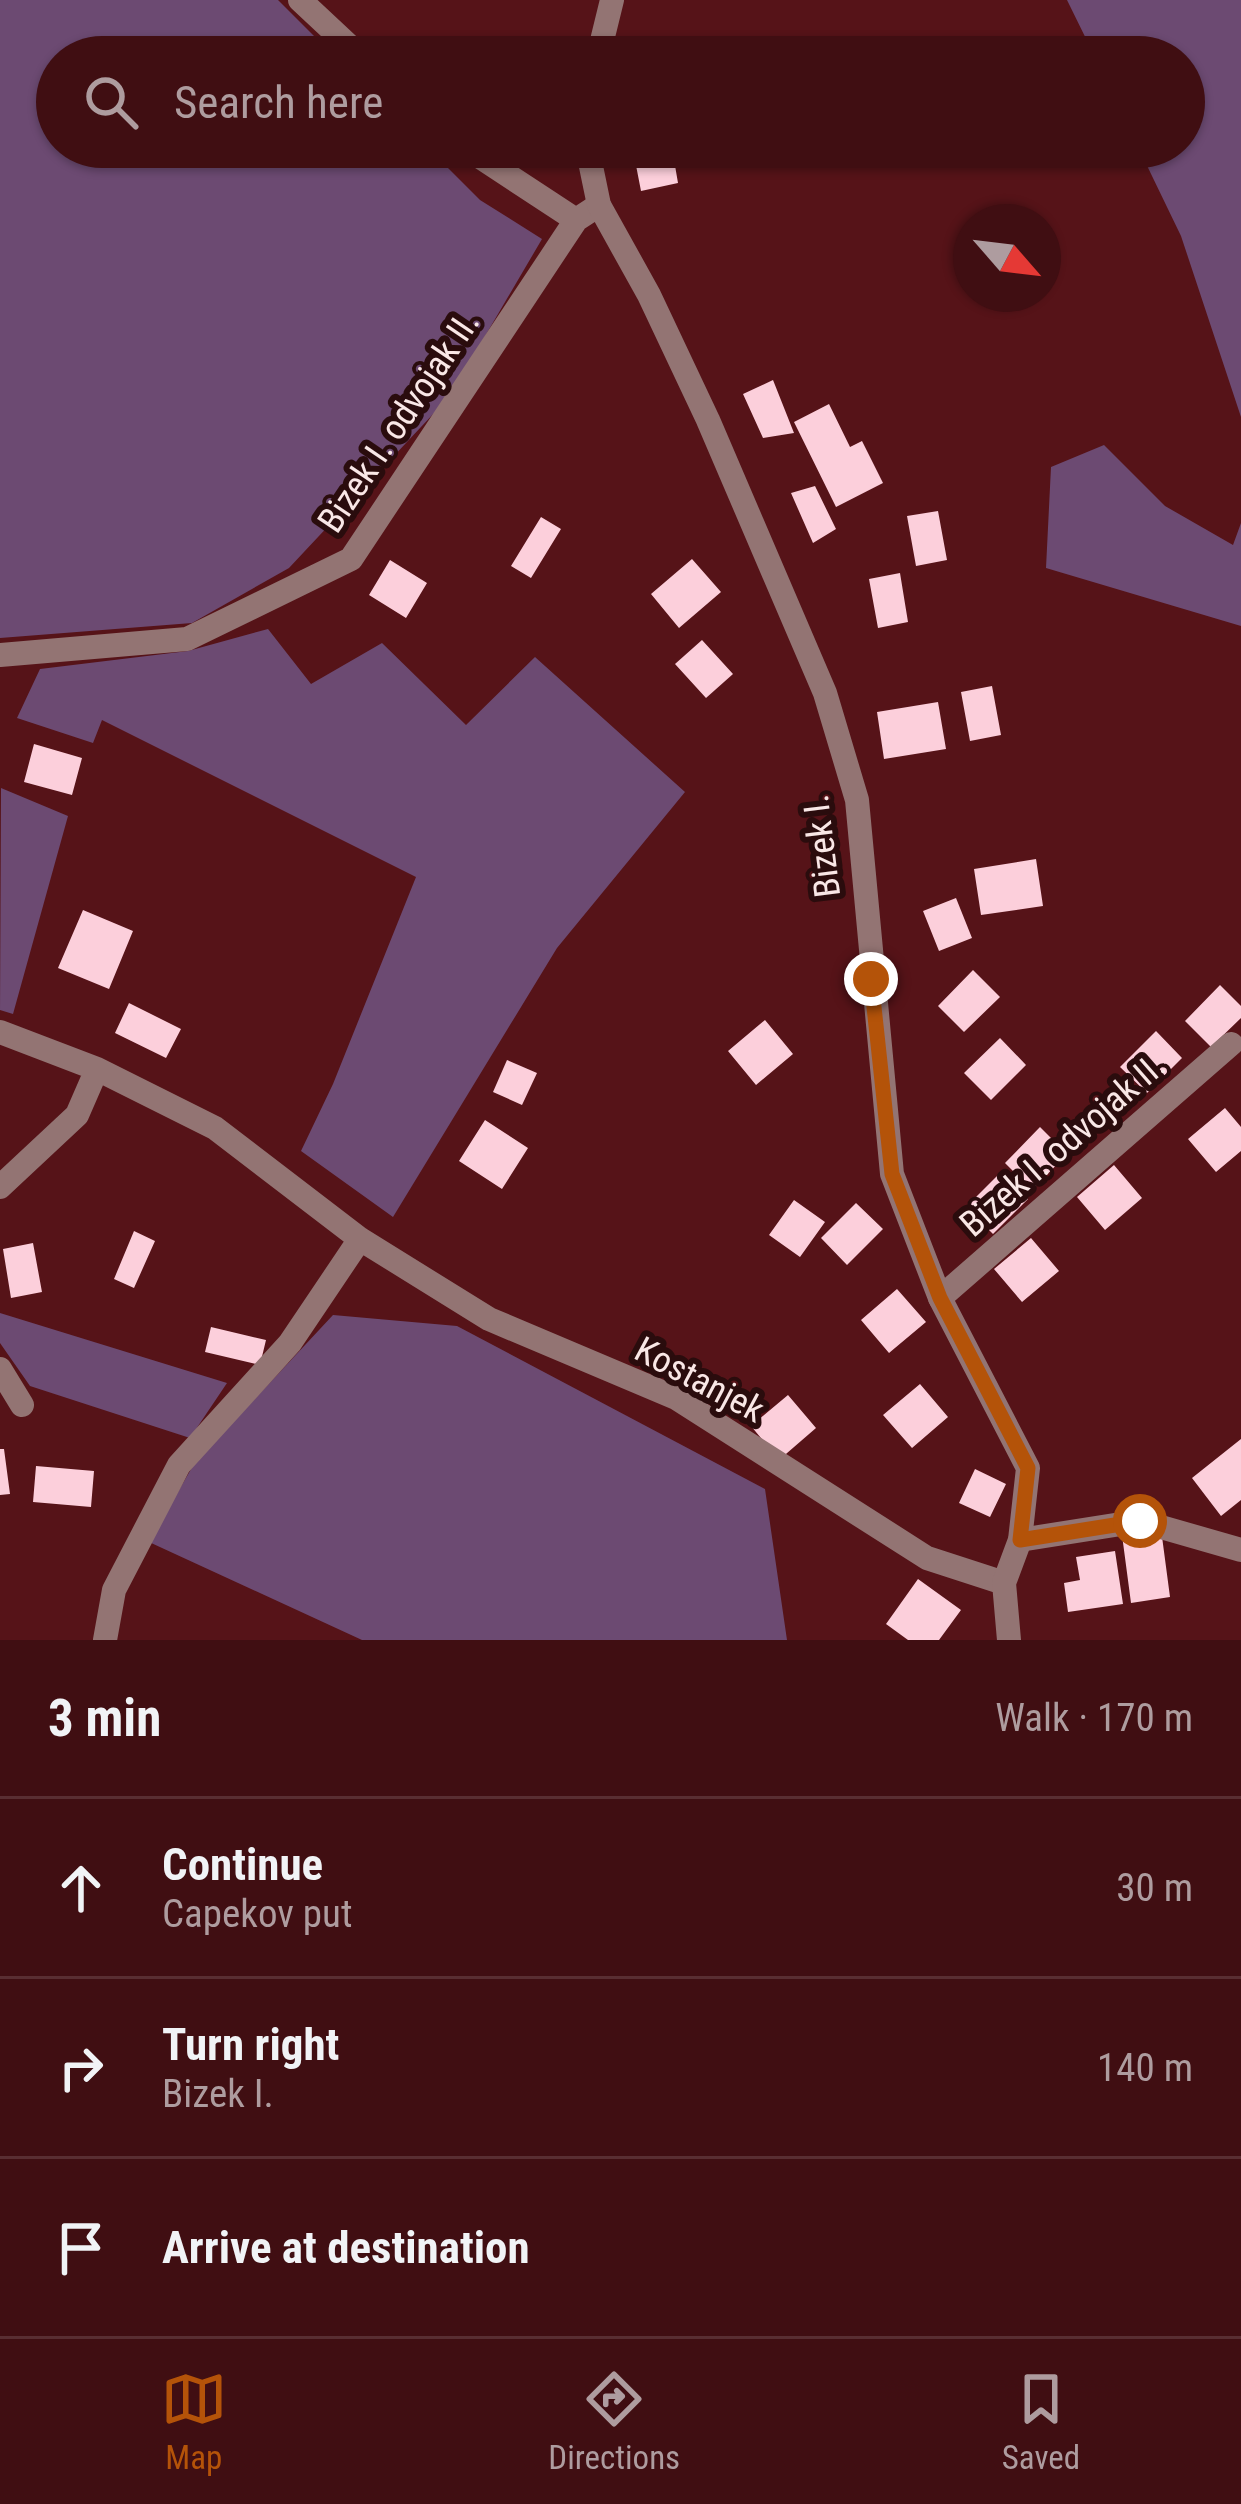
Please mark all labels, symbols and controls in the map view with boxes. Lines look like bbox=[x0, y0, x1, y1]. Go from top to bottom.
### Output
search box bbox=[36, 36, 1205, 168]
icon: search bbox=[78, 69, 144, 135]
text: Search here bbox=[174, 76, 383, 129]
north arrow bbox=[953, 204, 1061, 312]
street label: Bizek I. odvojak II. bbox=[309, 303, 488, 540]
street label: Bizek I. bbox=[795, 792, 849, 900]
route end bbox=[844, 952, 898, 1006]
street label: Bizek I. odvojak II. bbox=[952, 1044, 1174, 1245]
street label: Kostanjek bbox=[628, 1328, 771, 1431]
route start bbox=[1113, 1494, 1167, 1548]
text: 3 min bbox=[48, 1689, 161, 1748]
text: Walk · 170 m bbox=[995, 1695, 1193, 1741]
text: Continue bbox=[162, 1838, 323, 1891]
icon: ahead bbox=[48, 1855, 114, 1921]
text: 30 m bbox=[1116, 1865, 1193, 1911]
text: Capekov put bbox=[162, 1891, 352, 1937]
text: Turn right bbox=[162, 2018, 339, 2071]
icon: right bbox=[48, 2035, 114, 2101]
text: 140 m bbox=[1097, 2045, 1193, 2091]
text: Bizek I. bbox=[162, 2071, 274, 2117]
icon: arrive bbox=[48, 2215, 114, 2281]
text: Arrive at destination bbox=[162, 2221, 530, 2274]
tab: Map bbox=[161, 2366, 227, 2477]
tab: Directions bbox=[548, 2366, 680, 2477]
tab: Saved bbox=[1002, 2366, 1080, 2477]

